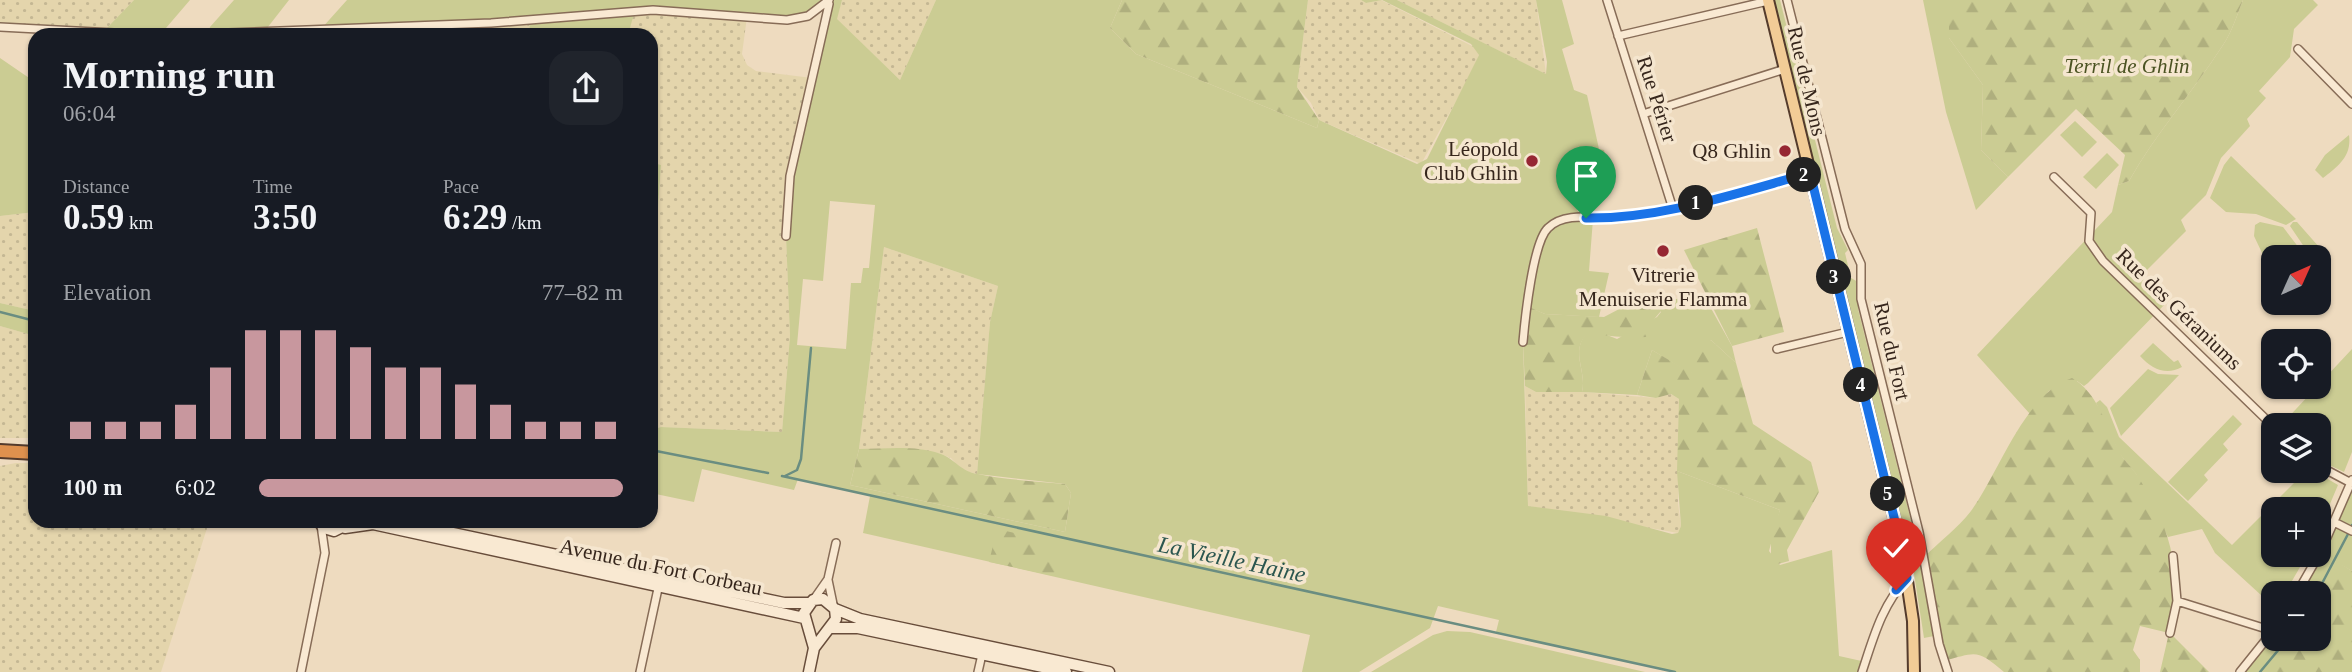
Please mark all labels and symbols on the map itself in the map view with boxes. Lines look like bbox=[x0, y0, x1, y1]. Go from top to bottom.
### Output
street label: Rue de Mons bbox=[1783, 24, 1831, 138]
street label: Rue Périer bbox=[1632, 53, 1682, 145]
park label: Terril de Ghlin bbox=[2064, 54, 2190, 78]
place label: Léopold Club Ghlin bbox=[1424, 137, 1518, 185]
place label: Q8 Ghlin bbox=[1692, 139, 1772, 163]
marker: Q8 Ghlin bbox=[1777, 143, 1793, 159]
pin bbox=[1556, 146, 1616, 218]
marker: Léopold Club Ghlin bbox=[1524, 153, 1540, 169]
pin: 2 bbox=[1786, 158, 1822, 192]
pin: 1 bbox=[1678, 186, 1714, 220]
marker: Vitrerie Menuiserie Flamma bbox=[1655, 243, 1671, 259]
street label: Rue des Géraniums bbox=[2112, 243, 2246, 375]
north arrow bbox=[2261, 245, 2331, 315]
pin: 3 bbox=[1816, 260, 1852, 294]
place label: Vitrerie Menuiserie Flamma bbox=[1579, 263, 1748, 311]
street label: Rue du Fort bbox=[1869, 299, 1915, 403]
pin: 4 bbox=[1843, 368, 1878, 402]
pin: 5 bbox=[1870, 476, 1906, 512]
pin bbox=[1866, 518, 1926, 590]
water label: La Vieille Haine bbox=[1155, 531, 1308, 587]
street label: Avenue du Fort Corbeau bbox=[557, 534, 765, 600]

